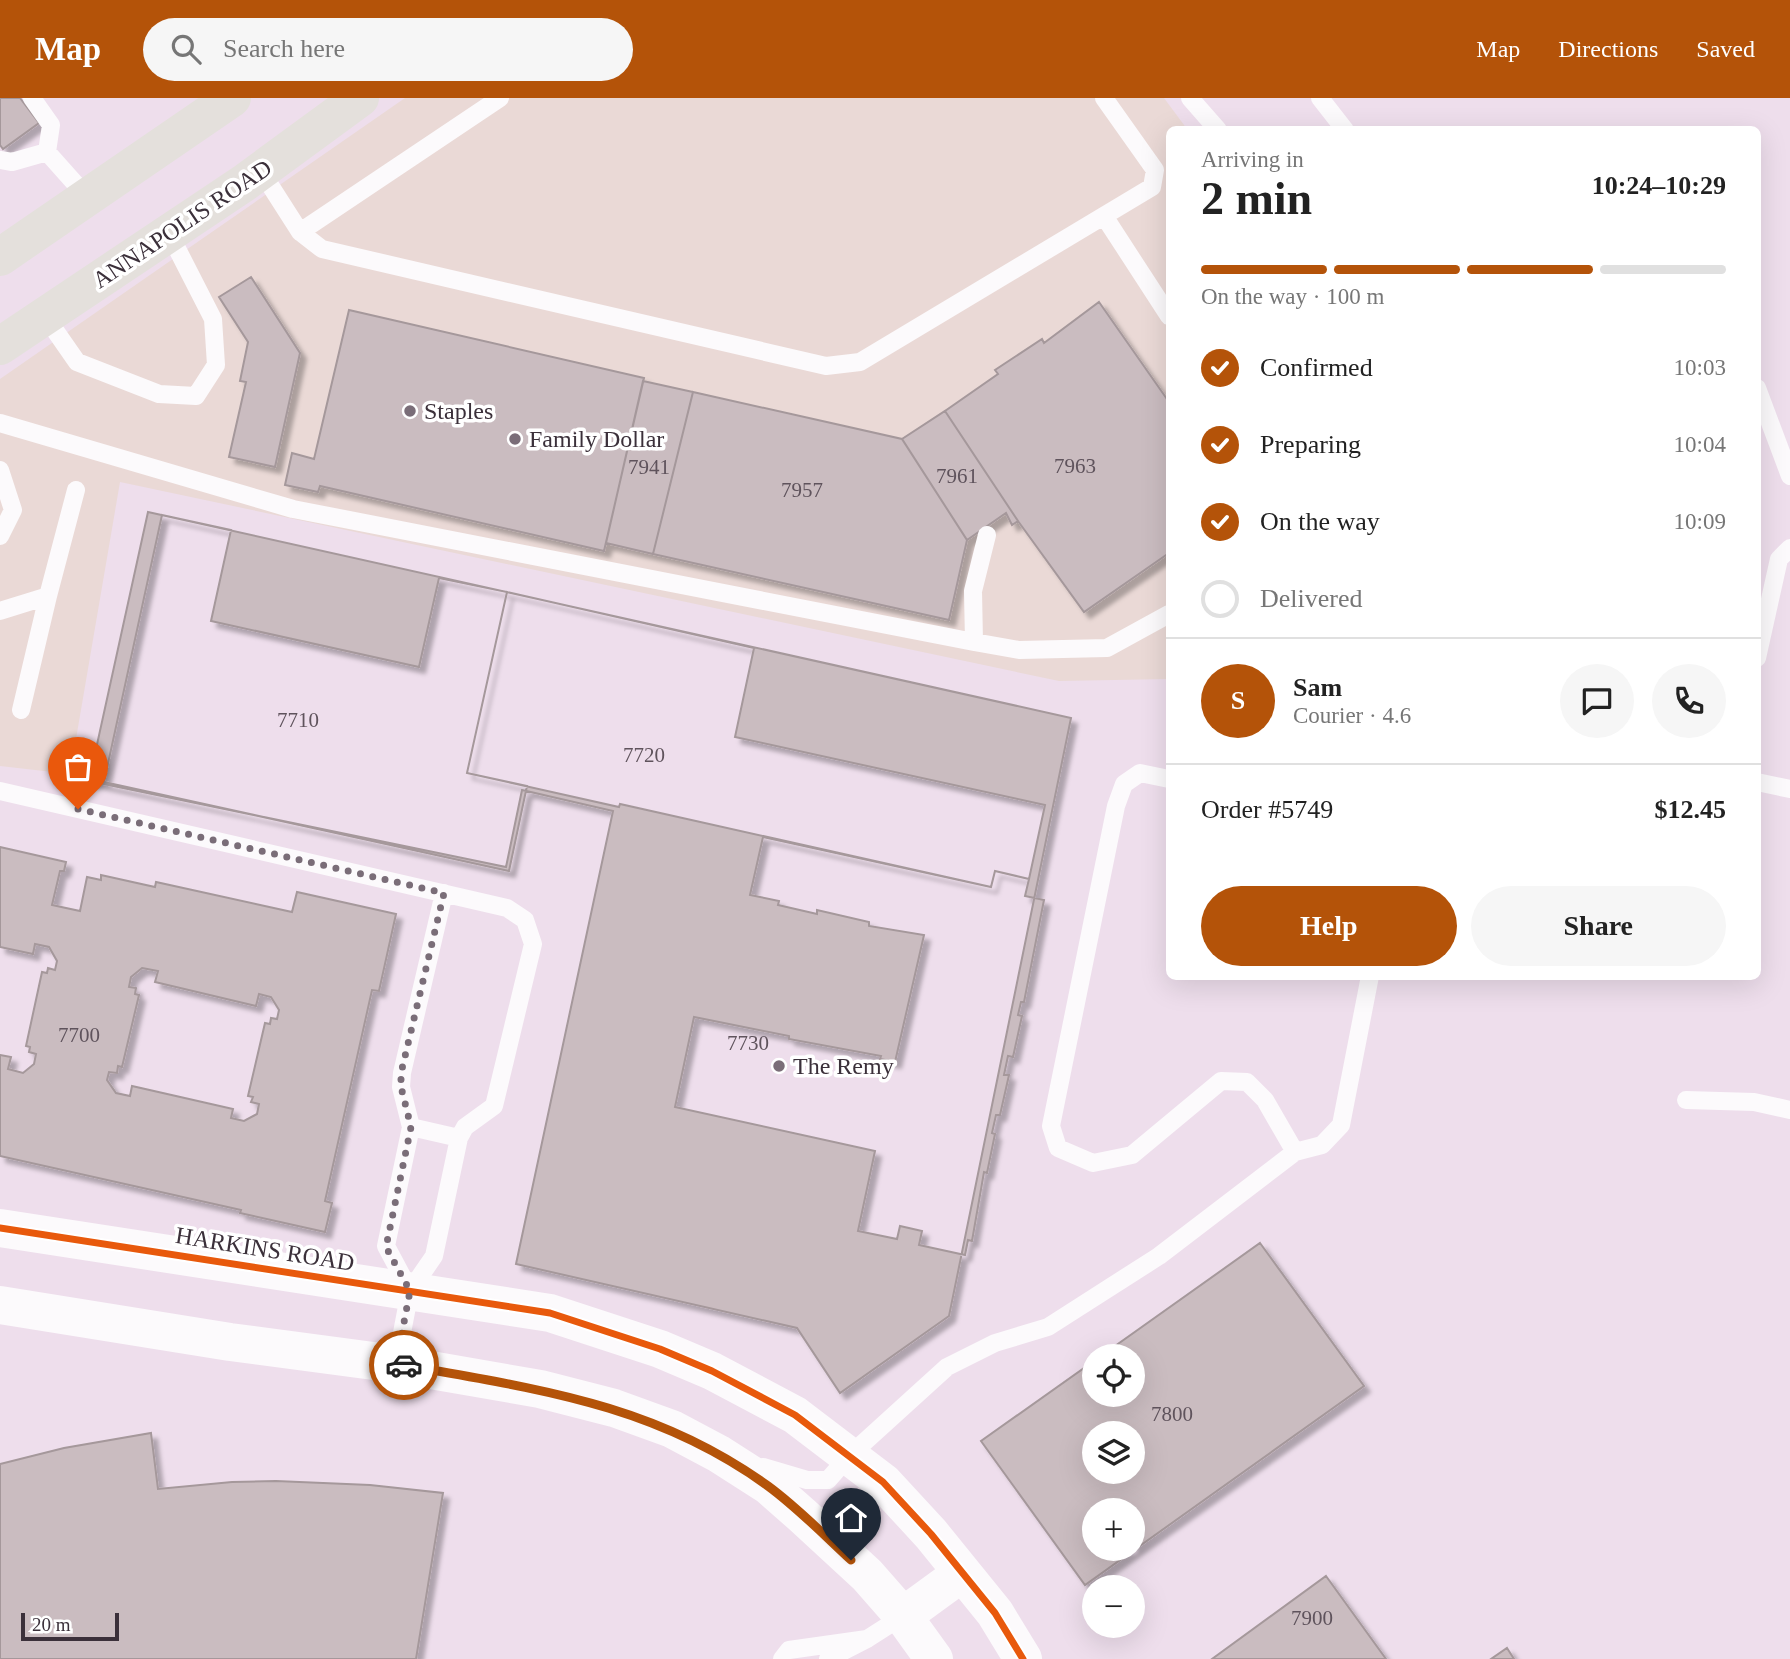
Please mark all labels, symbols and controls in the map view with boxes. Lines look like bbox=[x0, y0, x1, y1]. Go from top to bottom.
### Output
search box bbox=[143, 18, 633, 81]
icon: search bbox=[167, 30, 205, 68]
text: Map bbox=[35, 31, 101, 67]
text: Search here bbox=[223, 34, 345, 63]
text: Map bbox=[1476, 36, 1520, 62]
text: Directions bbox=[1558, 36, 1658, 62]
text: Saved bbox=[1696, 36, 1755, 62]
text: Arriving in bbox=[1201, 147, 1304, 172]
street label: ANNAPOLIS ROAD bbox=[88, 155, 276, 293]
text: 10:24–10:29 bbox=[1592, 171, 1726, 200]
text: 2 min bbox=[1201, 173, 1312, 224]
text: On the way · 100 m bbox=[1201, 284, 1384, 309]
icon: check bbox=[1201, 349, 1239, 387]
text: Confirmed bbox=[1260, 353, 1373, 382]
text: 10:03 bbox=[1674, 355, 1726, 380]
place label: Staples bbox=[424, 398, 493, 424]
marker: Staples bbox=[402, 403, 418, 419]
place label: Family Dollar bbox=[529, 426, 664, 452]
icon: check bbox=[1201, 426, 1239, 464]
text: Preparing bbox=[1260, 430, 1361, 459]
marker: Family Dollar bbox=[507, 431, 523, 447]
text: 10:04 bbox=[1674, 432, 1726, 457]
house number: 7963 bbox=[1054, 454, 1096, 478]
house number: 7941 bbox=[628, 455, 670, 479]
house number: 7961 bbox=[936, 464, 978, 488]
house number: 7957 bbox=[781, 478, 823, 502]
icon: check bbox=[1201, 503, 1239, 541]
text: On the way bbox=[1260, 507, 1380, 536]
text: 10:09 bbox=[1674, 509, 1726, 534]
text: Delivered bbox=[1260, 584, 1363, 613]
button: chat bbox=[1560, 664, 1634, 738]
button: phone bbox=[1652, 664, 1726, 738]
text: Sam bbox=[1293, 673, 1342, 702]
text: S bbox=[1231, 686, 1245, 715]
text: Courier · 4.6 bbox=[1293, 703, 1411, 728]
house number: 7710 bbox=[277, 708, 319, 732]
pin bbox=[48, 737, 108, 809]
house number: 7720 bbox=[623, 743, 665, 767]
icon: bag bbox=[59, 748, 97, 786]
text: Order #5749 bbox=[1201, 795, 1333, 824]
text: $12.45 bbox=[1655, 795, 1726, 824]
button: Help bbox=[1201, 886, 1457, 966]
button: Share bbox=[1471, 886, 1726, 966]
house number: 7700 bbox=[58, 1023, 100, 1047]
house number: 7730 bbox=[727, 1031, 769, 1055]
place label: The Remy bbox=[793, 1053, 894, 1079]
marker: The Remy bbox=[771, 1058, 787, 1074]
street label: HARKINS ROAD bbox=[174, 1222, 356, 1276]
courier bbox=[369, 1330, 439, 1400]
map controls bbox=[1082, 1344, 1145, 1638]
button: locate bbox=[1082, 1344, 1145, 1407]
icon: car bbox=[385, 1346, 423, 1384]
house number: 7800 bbox=[1151, 1402, 1193, 1426]
button: layers bbox=[1082, 1421, 1145, 1484]
pin bbox=[821, 1488, 881, 1560]
button: + bbox=[1082, 1498, 1145, 1561]
icon: home bbox=[832, 1499, 870, 1537]
button: − bbox=[1082, 1575, 1145, 1638]
house number: 7900 bbox=[1291, 1606, 1333, 1630]
scale bar bbox=[21, 1610, 119, 1642]
text: 20 m bbox=[32, 1614, 71, 1635]

